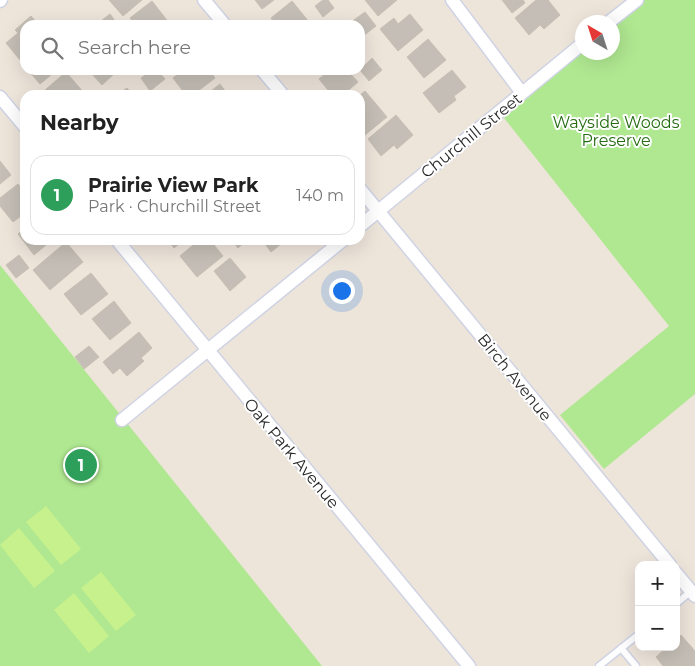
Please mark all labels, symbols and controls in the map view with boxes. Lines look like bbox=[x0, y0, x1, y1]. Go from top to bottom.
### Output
north arrow bbox=[575, 15, 620, 60]
search box bbox=[20, 20, 365, 75]
icon: search bbox=[38, 34, 66, 62]
text: Search here bbox=[78, 36, 191, 59]
street label: Churchill Street bbox=[417, 89, 526, 182]
text: Nearby bbox=[40, 110, 119, 135]
park label: Wayside Woods Preserve bbox=[552, 113, 680, 150]
text: Prairie View Park bbox=[88, 174, 259, 197]
text: 1 bbox=[54, 186, 60, 205]
text: 140 m bbox=[296, 186, 344, 205]
text: Park · Churchill Street bbox=[88, 197, 261, 216]
your location bbox=[329, 278, 355, 304]
street label: Birch Avenue bbox=[474, 330, 556, 425]
street label: Oak Park Avenue bbox=[240, 394, 343, 512]
pin: 1 bbox=[65, 446, 97, 484]
map controls bbox=[635, 561, 680, 651]
button: + bbox=[635, 561, 680, 606]
button: − bbox=[635, 606, 680, 651]

